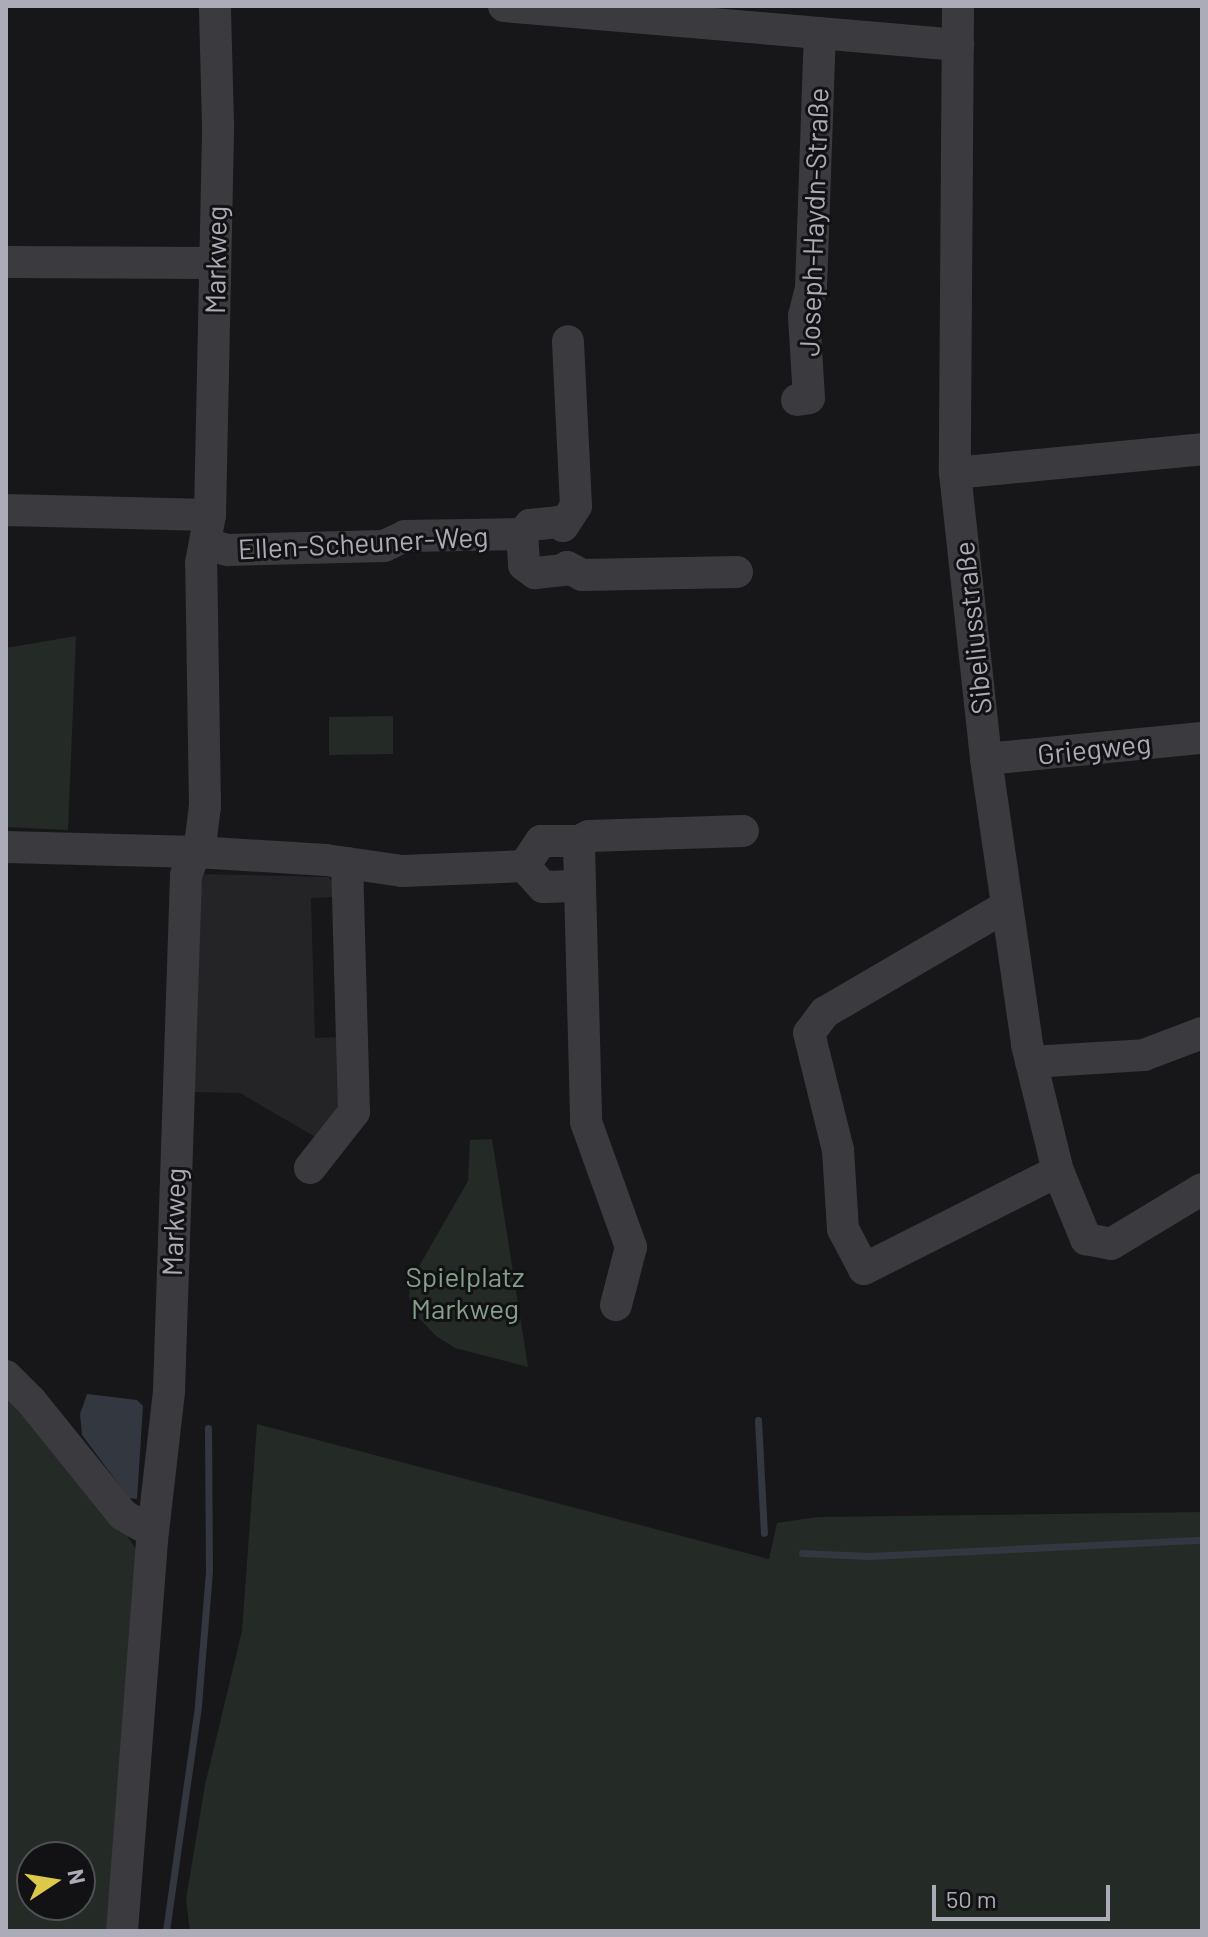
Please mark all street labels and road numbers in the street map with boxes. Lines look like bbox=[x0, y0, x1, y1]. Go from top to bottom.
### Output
street label: Joseph-Haydn-Straße bbox=[792, 87, 834, 357]
street label: Markweg bbox=[197, 206, 233, 314]
street label: Ellen-Scheuner-Weg bbox=[237, 519, 489, 565]
street label: Sibeliusstraße bbox=[946, 540, 998, 716]
street label: Griegweg bbox=[1036, 725, 1152, 771]
street label: Markweg bbox=[154, 1167, 192, 1277]

